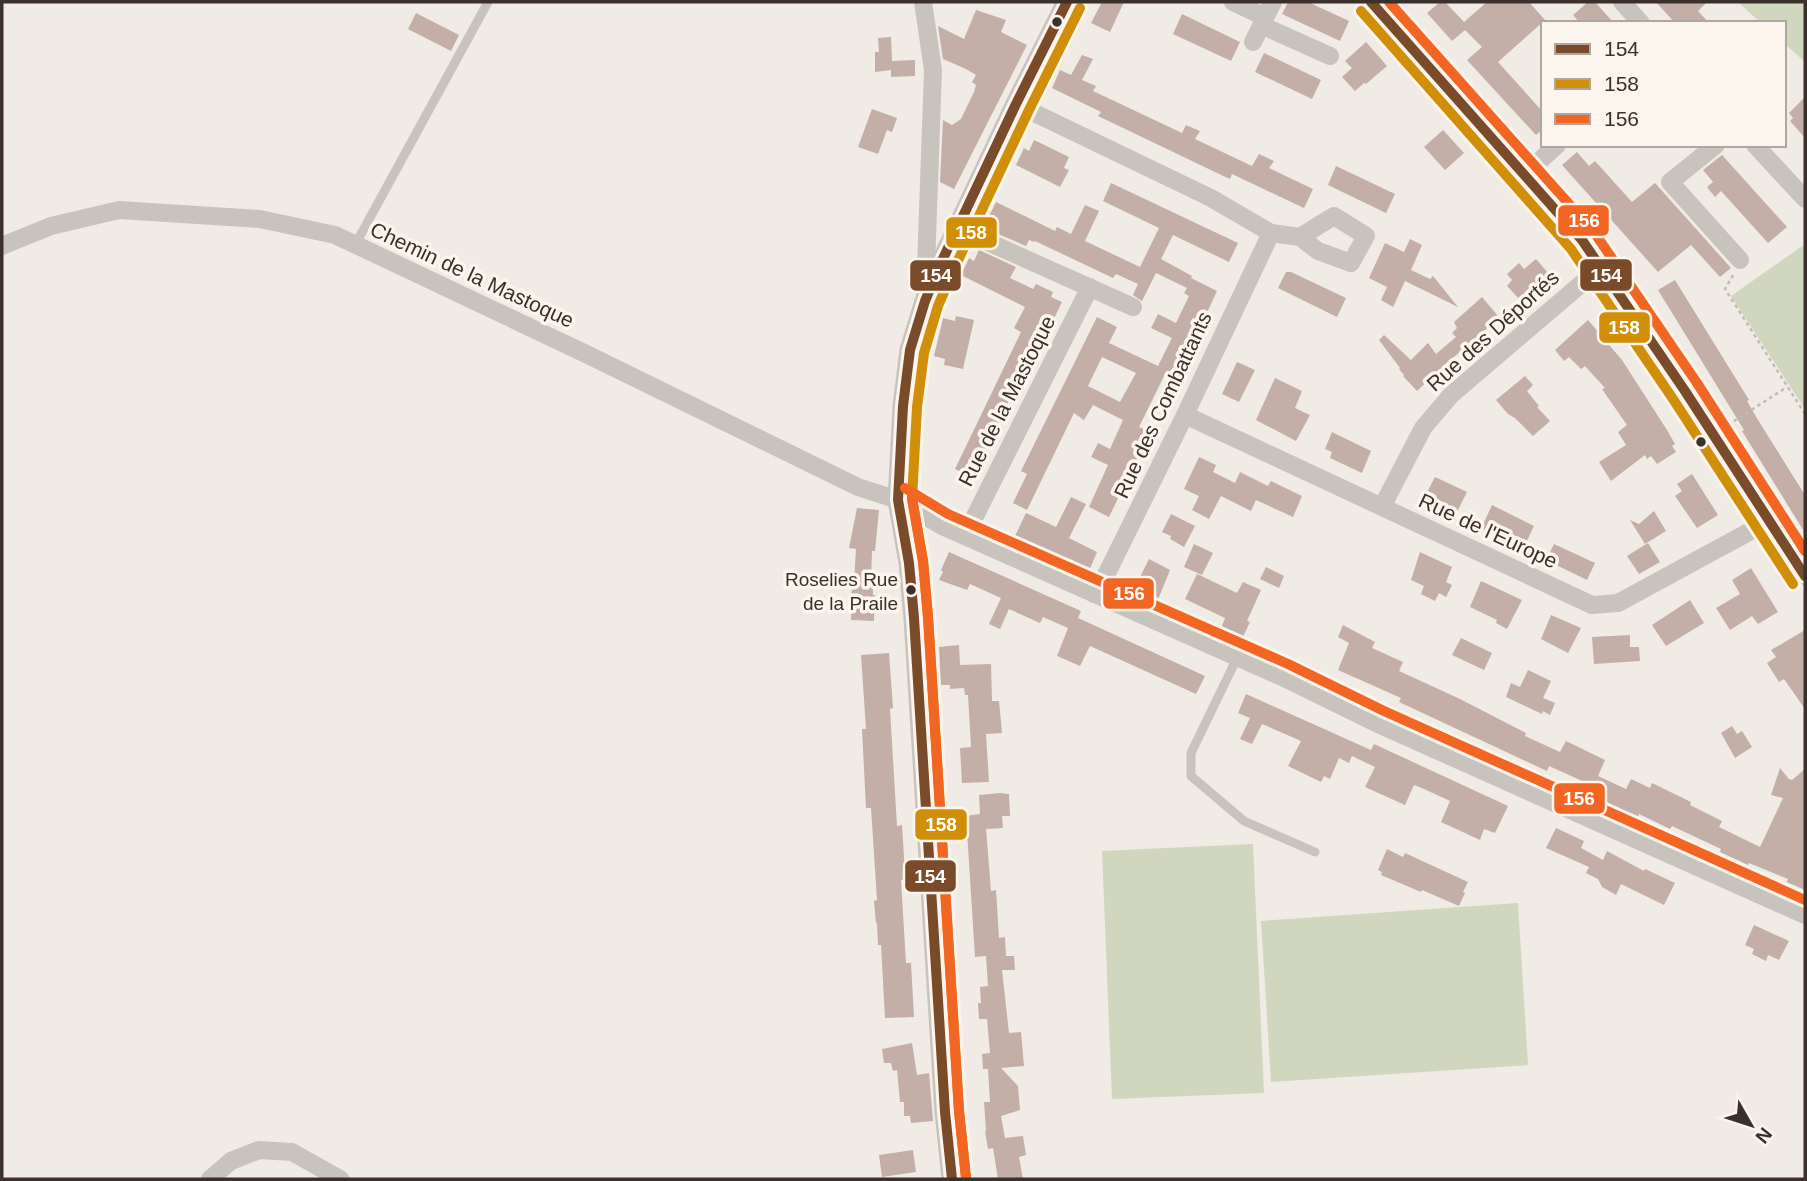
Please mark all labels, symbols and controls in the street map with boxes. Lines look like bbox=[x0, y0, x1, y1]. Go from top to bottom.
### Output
unlabelled marker bbox=[1050, 15, 1064, 29]
legend bbox=[1541, 21, 1786, 147]
text: 154 bbox=[1604, 37, 1639, 60]
text: 158 bbox=[1604, 72, 1639, 95]
text: 156 bbox=[1604, 107, 1639, 130]
line badge: 156 bbox=[1557, 204, 1610, 237]
text: 156 bbox=[1568, 210, 1600, 231]
line badge: 158 bbox=[945, 216, 998, 249]
street label: Chemin de la Mastoque bbox=[367, 217, 578, 332]
text: 158 bbox=[955, 222, 987, 243]
line badge: 154 bbox=[1579, 258, 1633, 292]
line badge: 154 bbox=[909, 259, 962, 292]
text: 154 bbox=[920, 265, 952, 286]
street label: Rue des Déportés bbox=[1422, 265, 1563, 396]
text: 154 bbox=[1590, 265, 1622, 286]
street label: Rue des Combattants bbox=[1109, 308, 1216, 502]
line badge: 158 bbox=[1598, 311, 1651, 344]
street label: Rue de la Mastoque bbox=[954, 312, 1059, 490]
text: 158 bbox=[1608, 317, 1640, 338]
unlabelled marker bbox=[1694, 435, 1708, 449]
street label: Rue de l'Europe bbox=[1415, 488, 1561, 573]
place label: Roselies Rue de la Praile bbox=[785, 569, 898, 614]
line badge: 156 bbox=[1102, 577, 1155, 610]
marker: Roselies Rue de la Praile bbox=[904, 583, 918, 597]
text: 156 bbox=[1113, 583, 1145, 604]
line badge: 156 bbox=[1553, 782, 1606, 815]
text: 156 bbox=[1563, 788, 1595, 809]
line badge: 158 bbox=[914, 808, 968, 841]
text: 158 bbox=[925, 814, 957, 835]
line badge: 154 bbox=[904, 859, 957, 893]
text: 154 bbox=[914, 866, 946, 887]
north arrow bbox=[1716, 1090, 1786, 1160]
text: N bbox=[1751, 1123, 1776, 1147]

